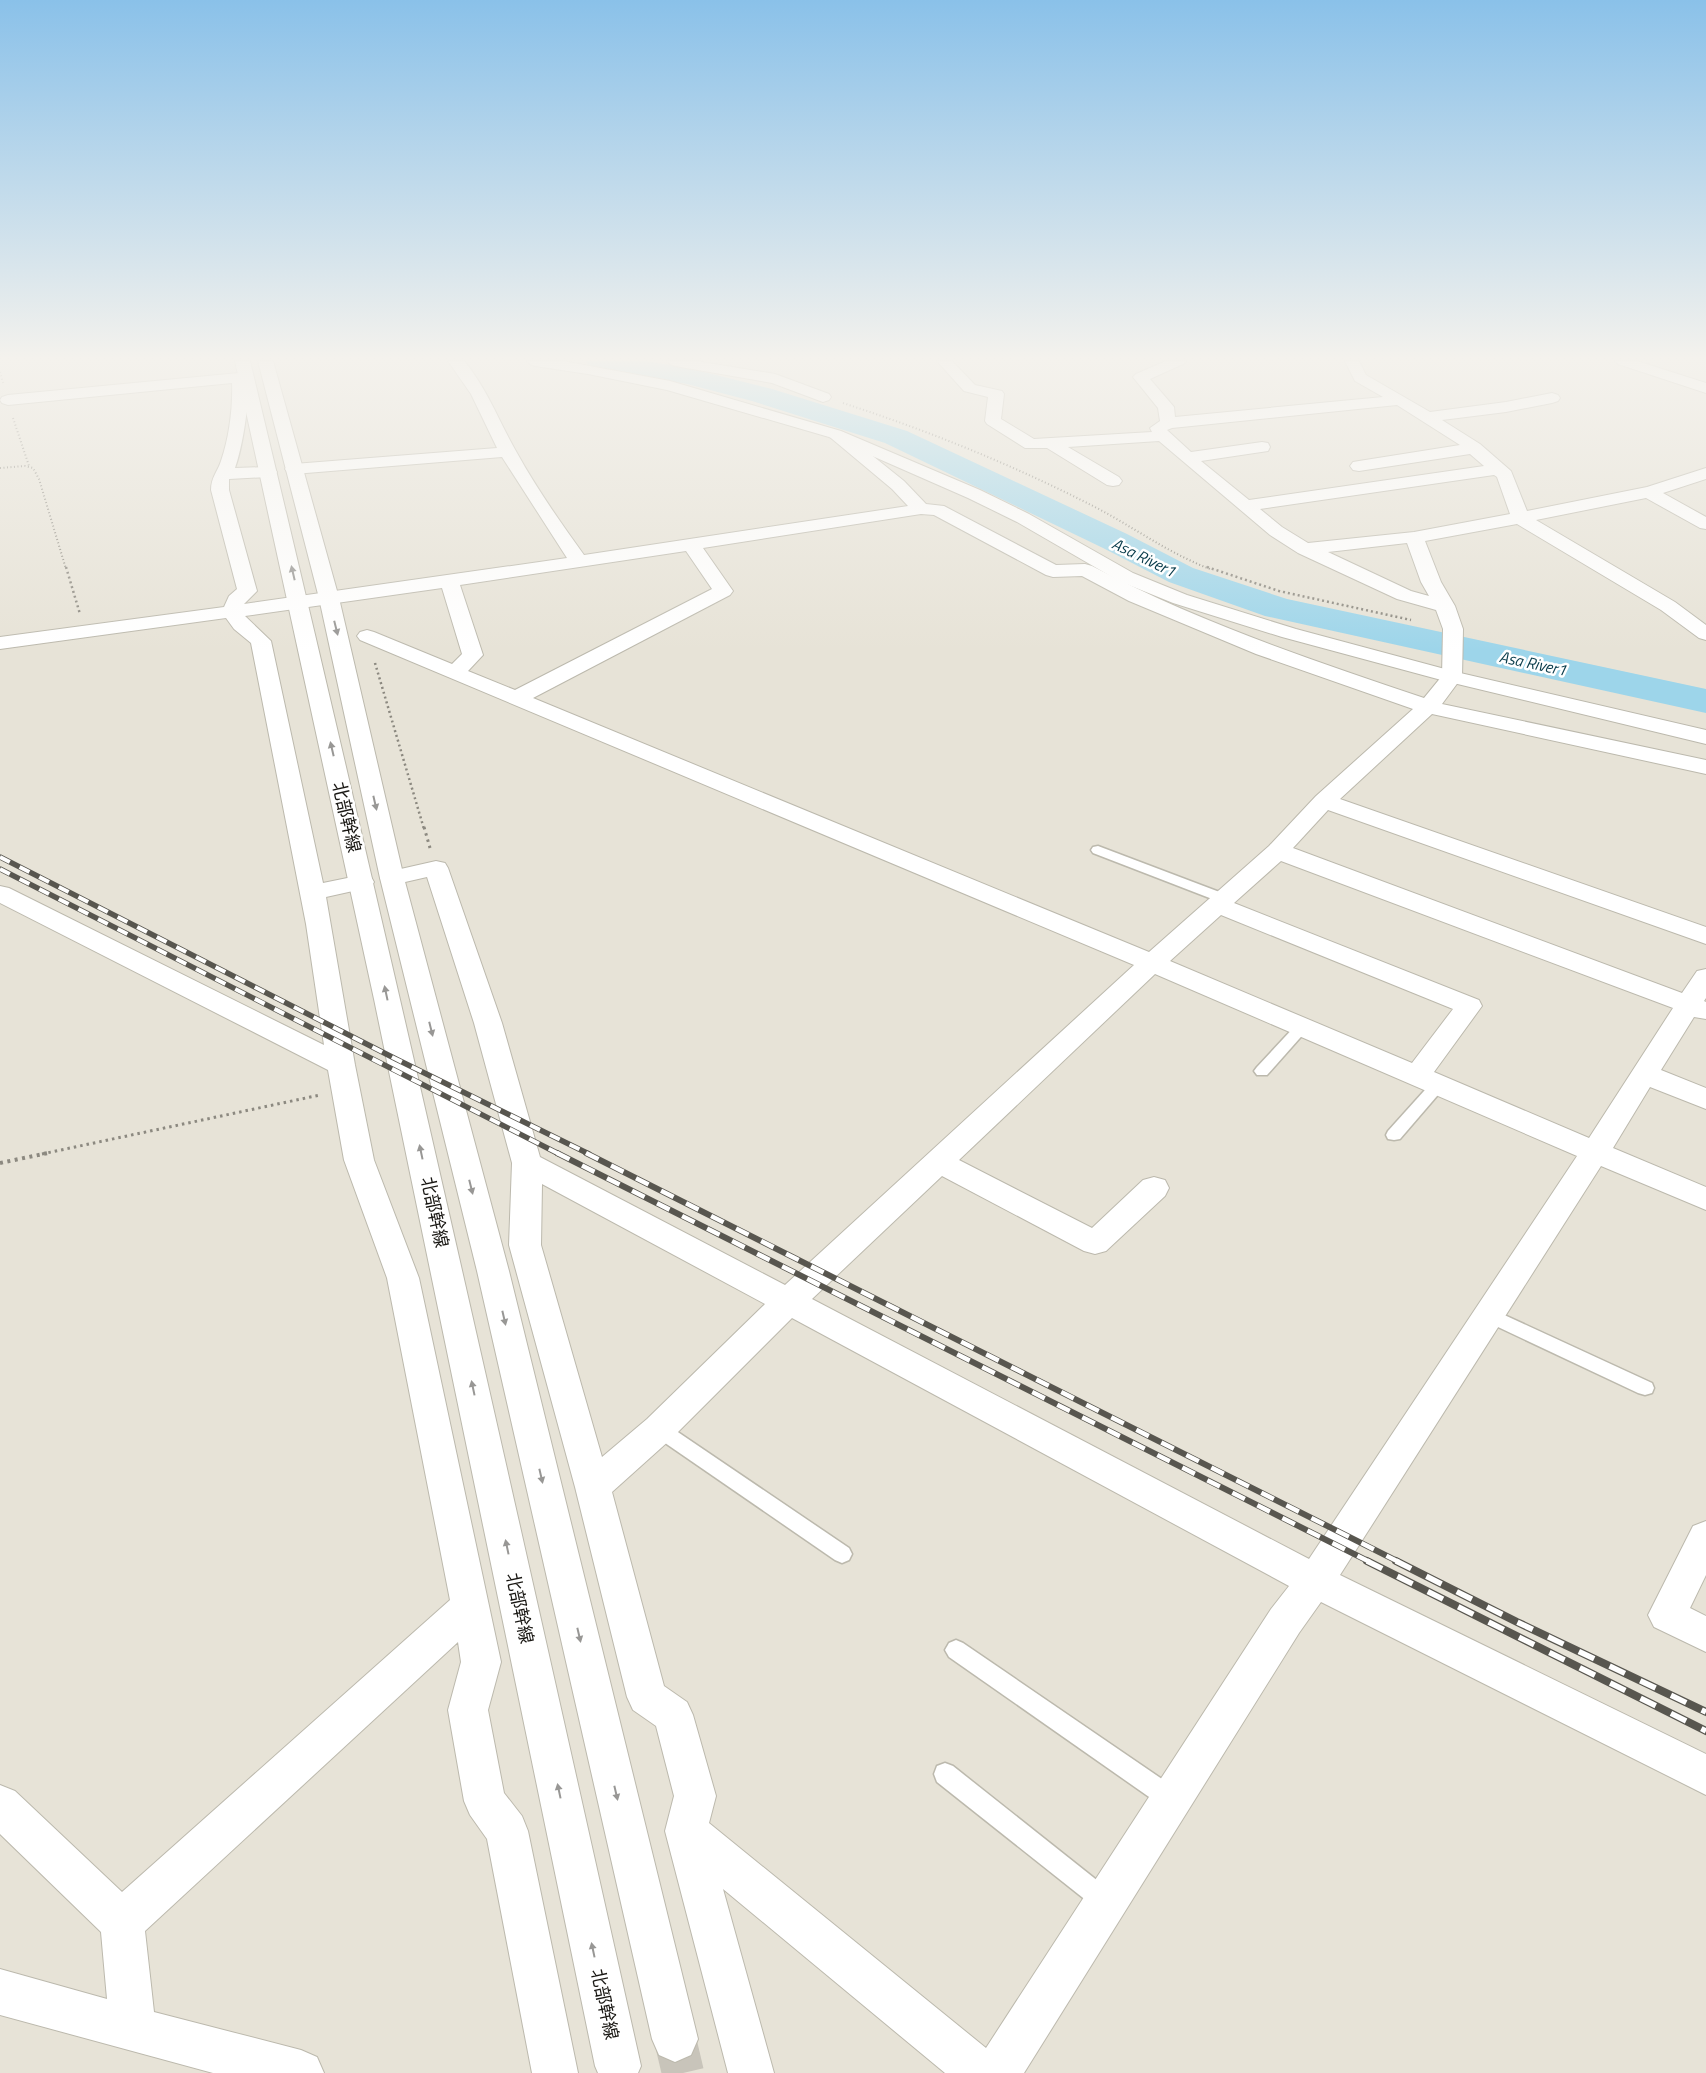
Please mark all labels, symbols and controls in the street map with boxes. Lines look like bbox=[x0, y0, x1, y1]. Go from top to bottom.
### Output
water label: Asa River1 bbox=[1108, 531, 1180, 583]
one-way arrow bbox=[289, 566, 297, 581]
one-way arrow bbox=[332, 620, 340, 635]
water label: Asa River1 bbox=[1497, 644, 1569, 682]
one-way arrow bbox=[328, 742, 336, 757]
street label: 北部幹線 bbox=[326, 779, 368, 855]
one-way arrow bbox=[371, 796, 379, 811]
one-way arrow bbox=[382, 986, 390, 1001]
one-way arrow bbox=[427, 1022, 435, 1037]
one-way arrow bbox=[417, 1144, 425, 1159]
street label: 北部幹線 bbox=[414, 1174, 456, 1250]
one-way arrow bbox=[467, 1179, 475, 1194]
one-way arrow bbox=[500, 1311, 508, 1326]
one-way arrow bbox=[469, 1380, 477, 1395]
one-way arrow bbox=[537, 1469, 545, 1484]
one-way arrow bbox=[503, 1539, 511, 1554]
street label: 北部幹線 bbox=[499, 1570, 541, 1646]
one-way arrow bbox=[575, 1627, 583, 1642]
one-way arrow bbox=[555, 1783, 563, 1799]
one-way arrow bbox=[612, 1785, 620, 1800]
one-way arrow bbox=[589, 1942, 597, 1957]
street label: 北部幹線 bbox=[584, 1966, 626, 2042]

